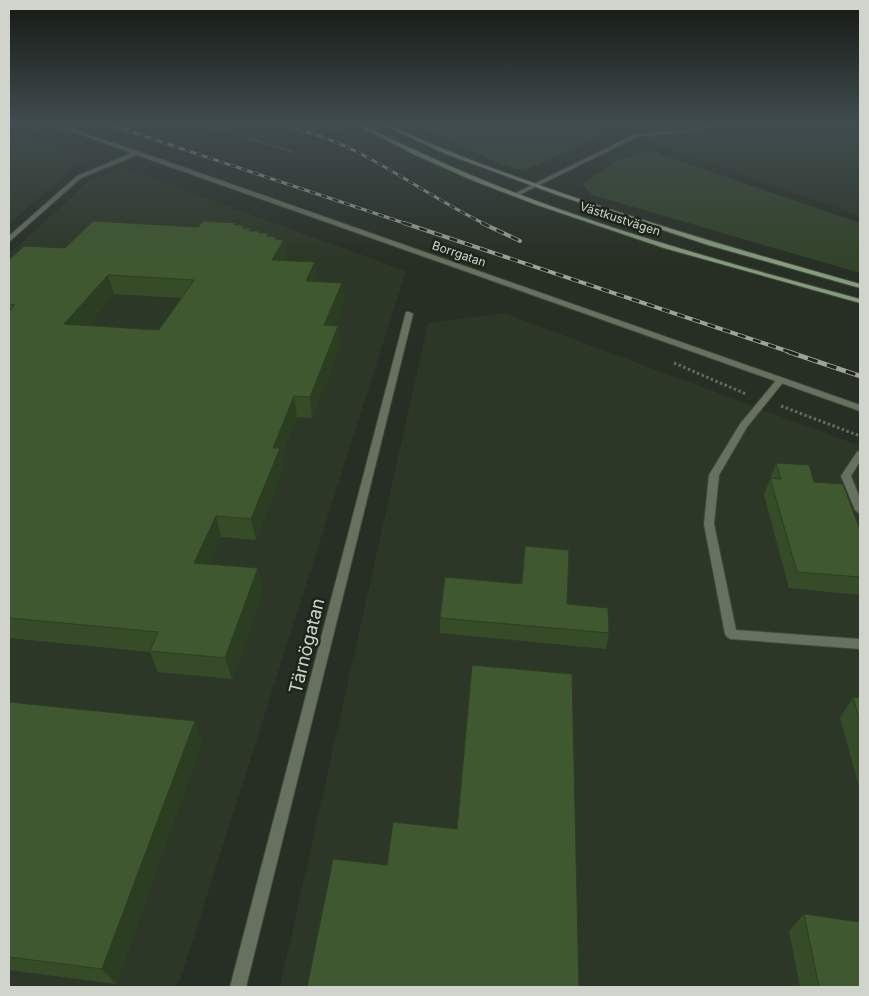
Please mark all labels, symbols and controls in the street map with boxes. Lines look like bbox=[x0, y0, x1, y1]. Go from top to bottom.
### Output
street label: Västkustvägen bbox=[578, 198, 662, 239]
street label: Borrgatan bbox=[430, 237, 488, 270]
street label: Tärnögatan bbox=[285, 596, 328, 696]

